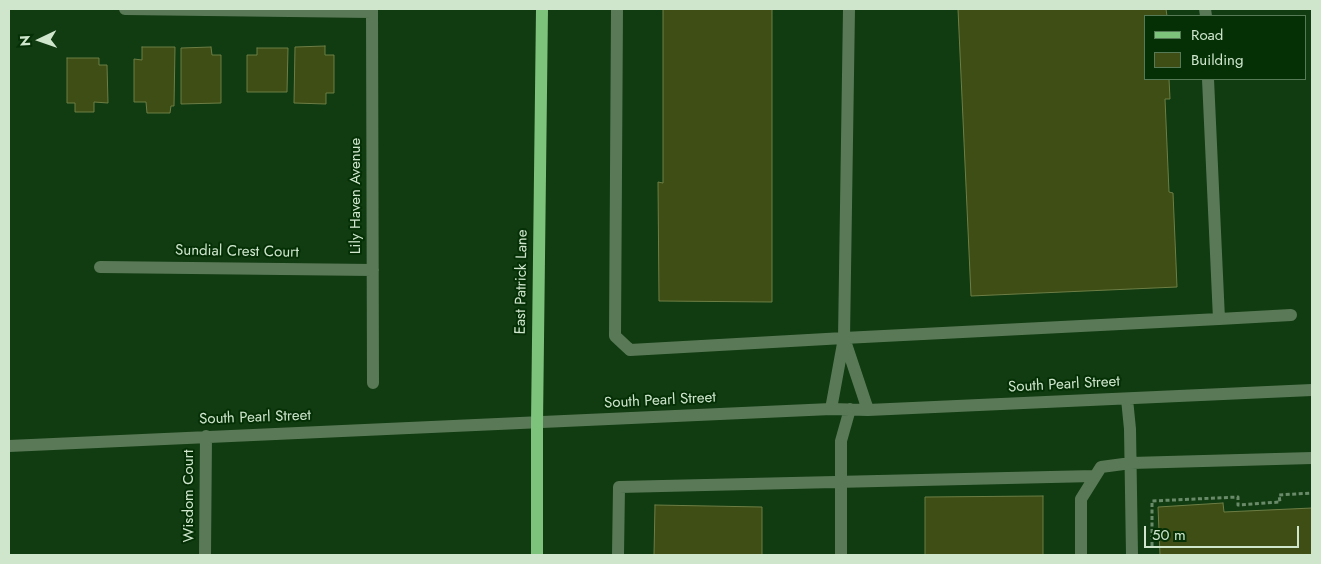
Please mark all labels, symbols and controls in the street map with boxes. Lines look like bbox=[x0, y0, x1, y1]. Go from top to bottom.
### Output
north arrow bbox=[15, 15, 65, 65]
legend bbox=[1144, 15, 1306, 80]
text: Road bbox=[1191, 24, 1223, 46]
text: N bbox=[15, 35, 35, 47]
text: Building bbox=[1191, 49, 1243, 71]
street label: Lily Haven Avenue bbox=[347, 138, 365, 254]
street label: East Patrick Lane bbox=[512, 229, 532, 335]
street label: Sundial Crest Court bbox=[175, 242, 299, 262]
street label: South Pearl Street bbox=[1008, 373, 1120, 397]
street label: South Pearl Street bbox=[604, 389, 716, 413]
street label: South Pearl Street bbox=[199, 407, 311, 429]
street label: Wisdom Court bbox=[180, 450, 198, 542]
scale bar bbox=[1146, 516, 1301, 548]
text: 50 m bbox=[1152, 524, 1186, 546]

